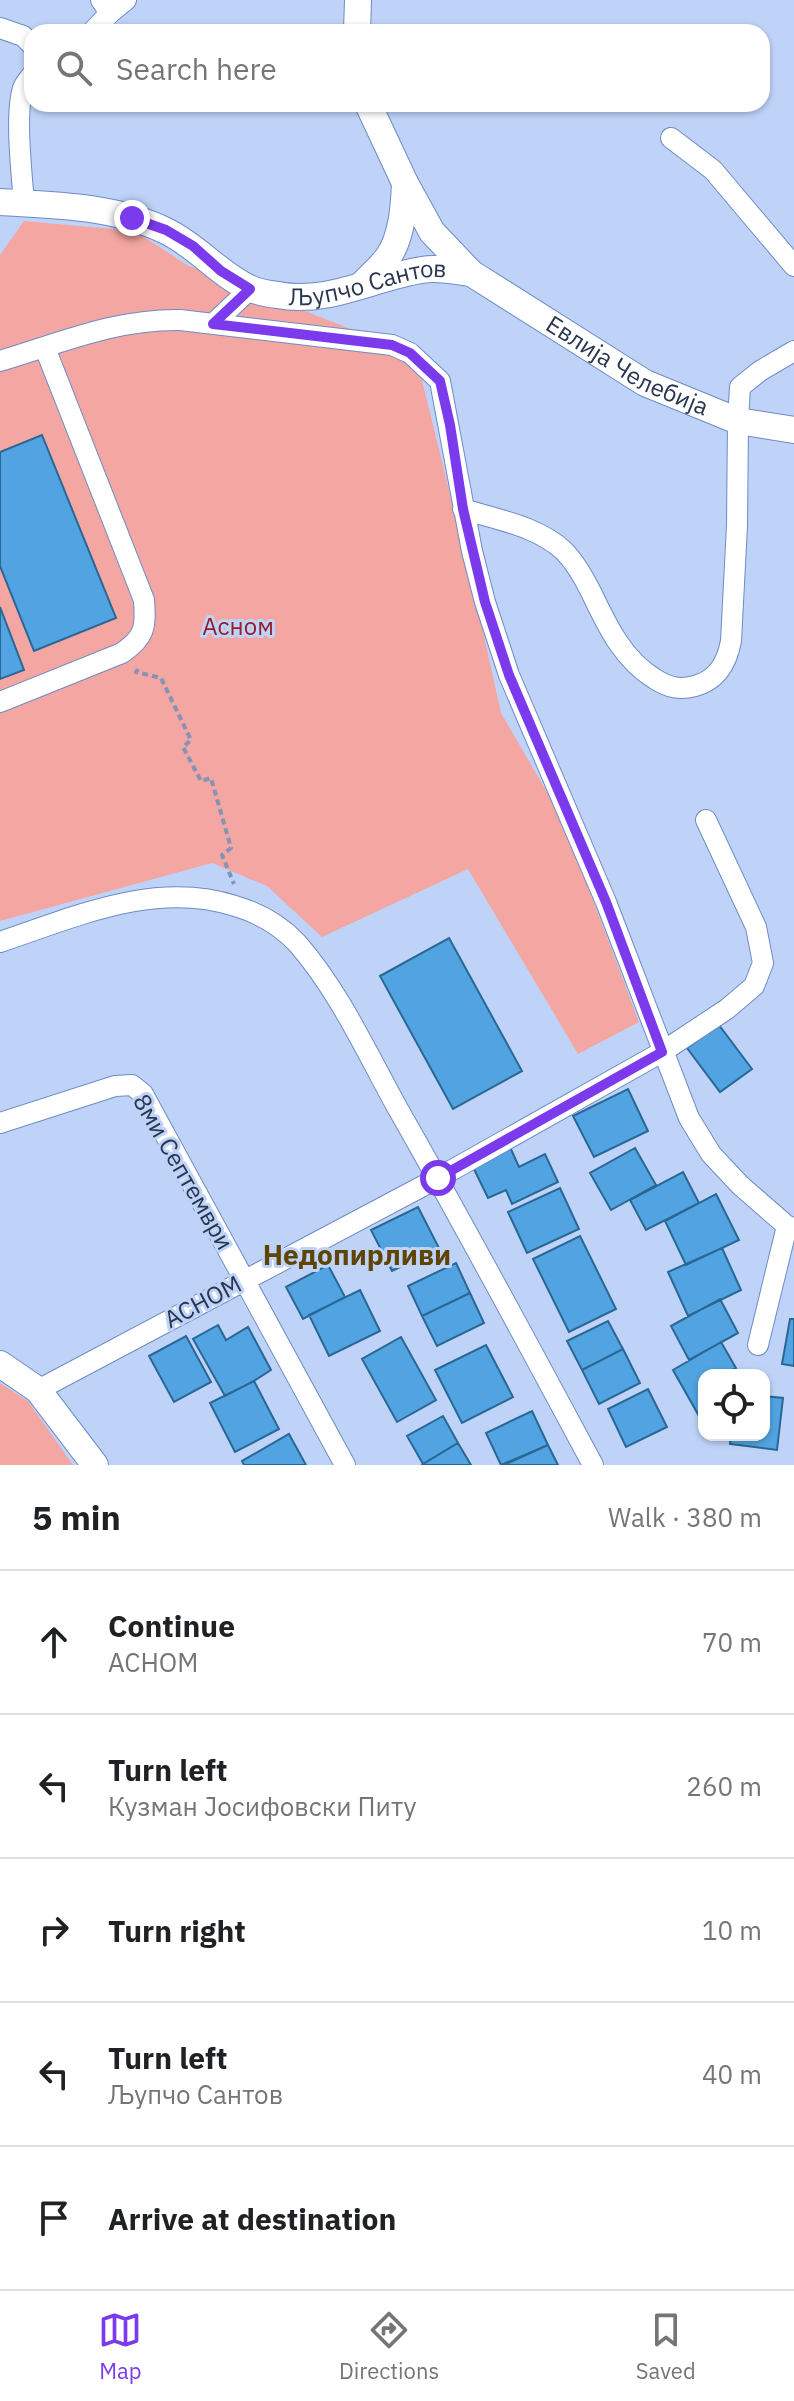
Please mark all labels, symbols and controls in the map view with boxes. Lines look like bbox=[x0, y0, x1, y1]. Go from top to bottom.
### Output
search box bbox=[24, 24, 770, 112]
icon: search bbox=[52, 46, 96, 90]
text: Search here bbox=[116, 49, 277, 88]
route end bbox=[114, 200, 150, 236]
street label: Љупчо Сантов bbox=[288, 252, 448, 312]
street label: Евлија Челебија bbox=[540, 308, 714, 422]
park label: Асном bbox=[202, 610, 274, 642]
street label: 8ми Септември bbox=[126, 1088, 241, 1255]
route start bbox=[420, 1160, 456, 1196]
district label: Недопирливи bbox=[263, 1236, 451, 1273]
street label: АСНОМ bbox=[158, 1267, 247, 1335]
map controls bbox=[698, 1369, 770, 1441]
button: locate bbox=[698, 1369, 770, 1441]
text: 5 min bbox=[32, 1495, 121, 1539]
text: Walk · 380 m bbox=[608, 1500, 762, 1534]
text: Continue bbox=[108, 1606, 235, 1645]
icon: ahead bbox=[32, 1620, 76, 1664]
text: 70 m bbox=[702, 1625, 762, 1659]
text: АСНОМ bbox=[108, 1645, 198, 1679]
text: Turn left bbox=[108, 1750, 227, 1789]
icon: left bbox=[32, 1764, 76, 1808]
text: 260 m bbox=[686, 1769, 762, 1803]
text: Кузман Јосифовски Питу bbox=[108, 1789, 416, 1823]
icon: right bbox=[32, 1908, 76, 1952]
text: Turn right bbox=[108, 1911, 246, 1950]
text: 10 m bbox=[702, 1913, 762, 1947]
text: Turn left bbox=[108, 2038, 227, 2077]
icon: left bbox=[32, 2052, 76, 2096]
text: 40 m bbox=[702, 2057, 762, 2091]
text: Љупчо Сантов bbox=[108, 2077, 283, 2111]
icon: arrive bbox=[32, 2196, 76, 2240]
text: Arrive at destination bbox=[108, 2199, 396, 2238]
tab: Map bbox=[98, 2308, 142, 2385]
tab: Directions bbox=[339, 2308, 439, 2385]
tab: Saved bbox=[636, 2308, 696, 2385]

